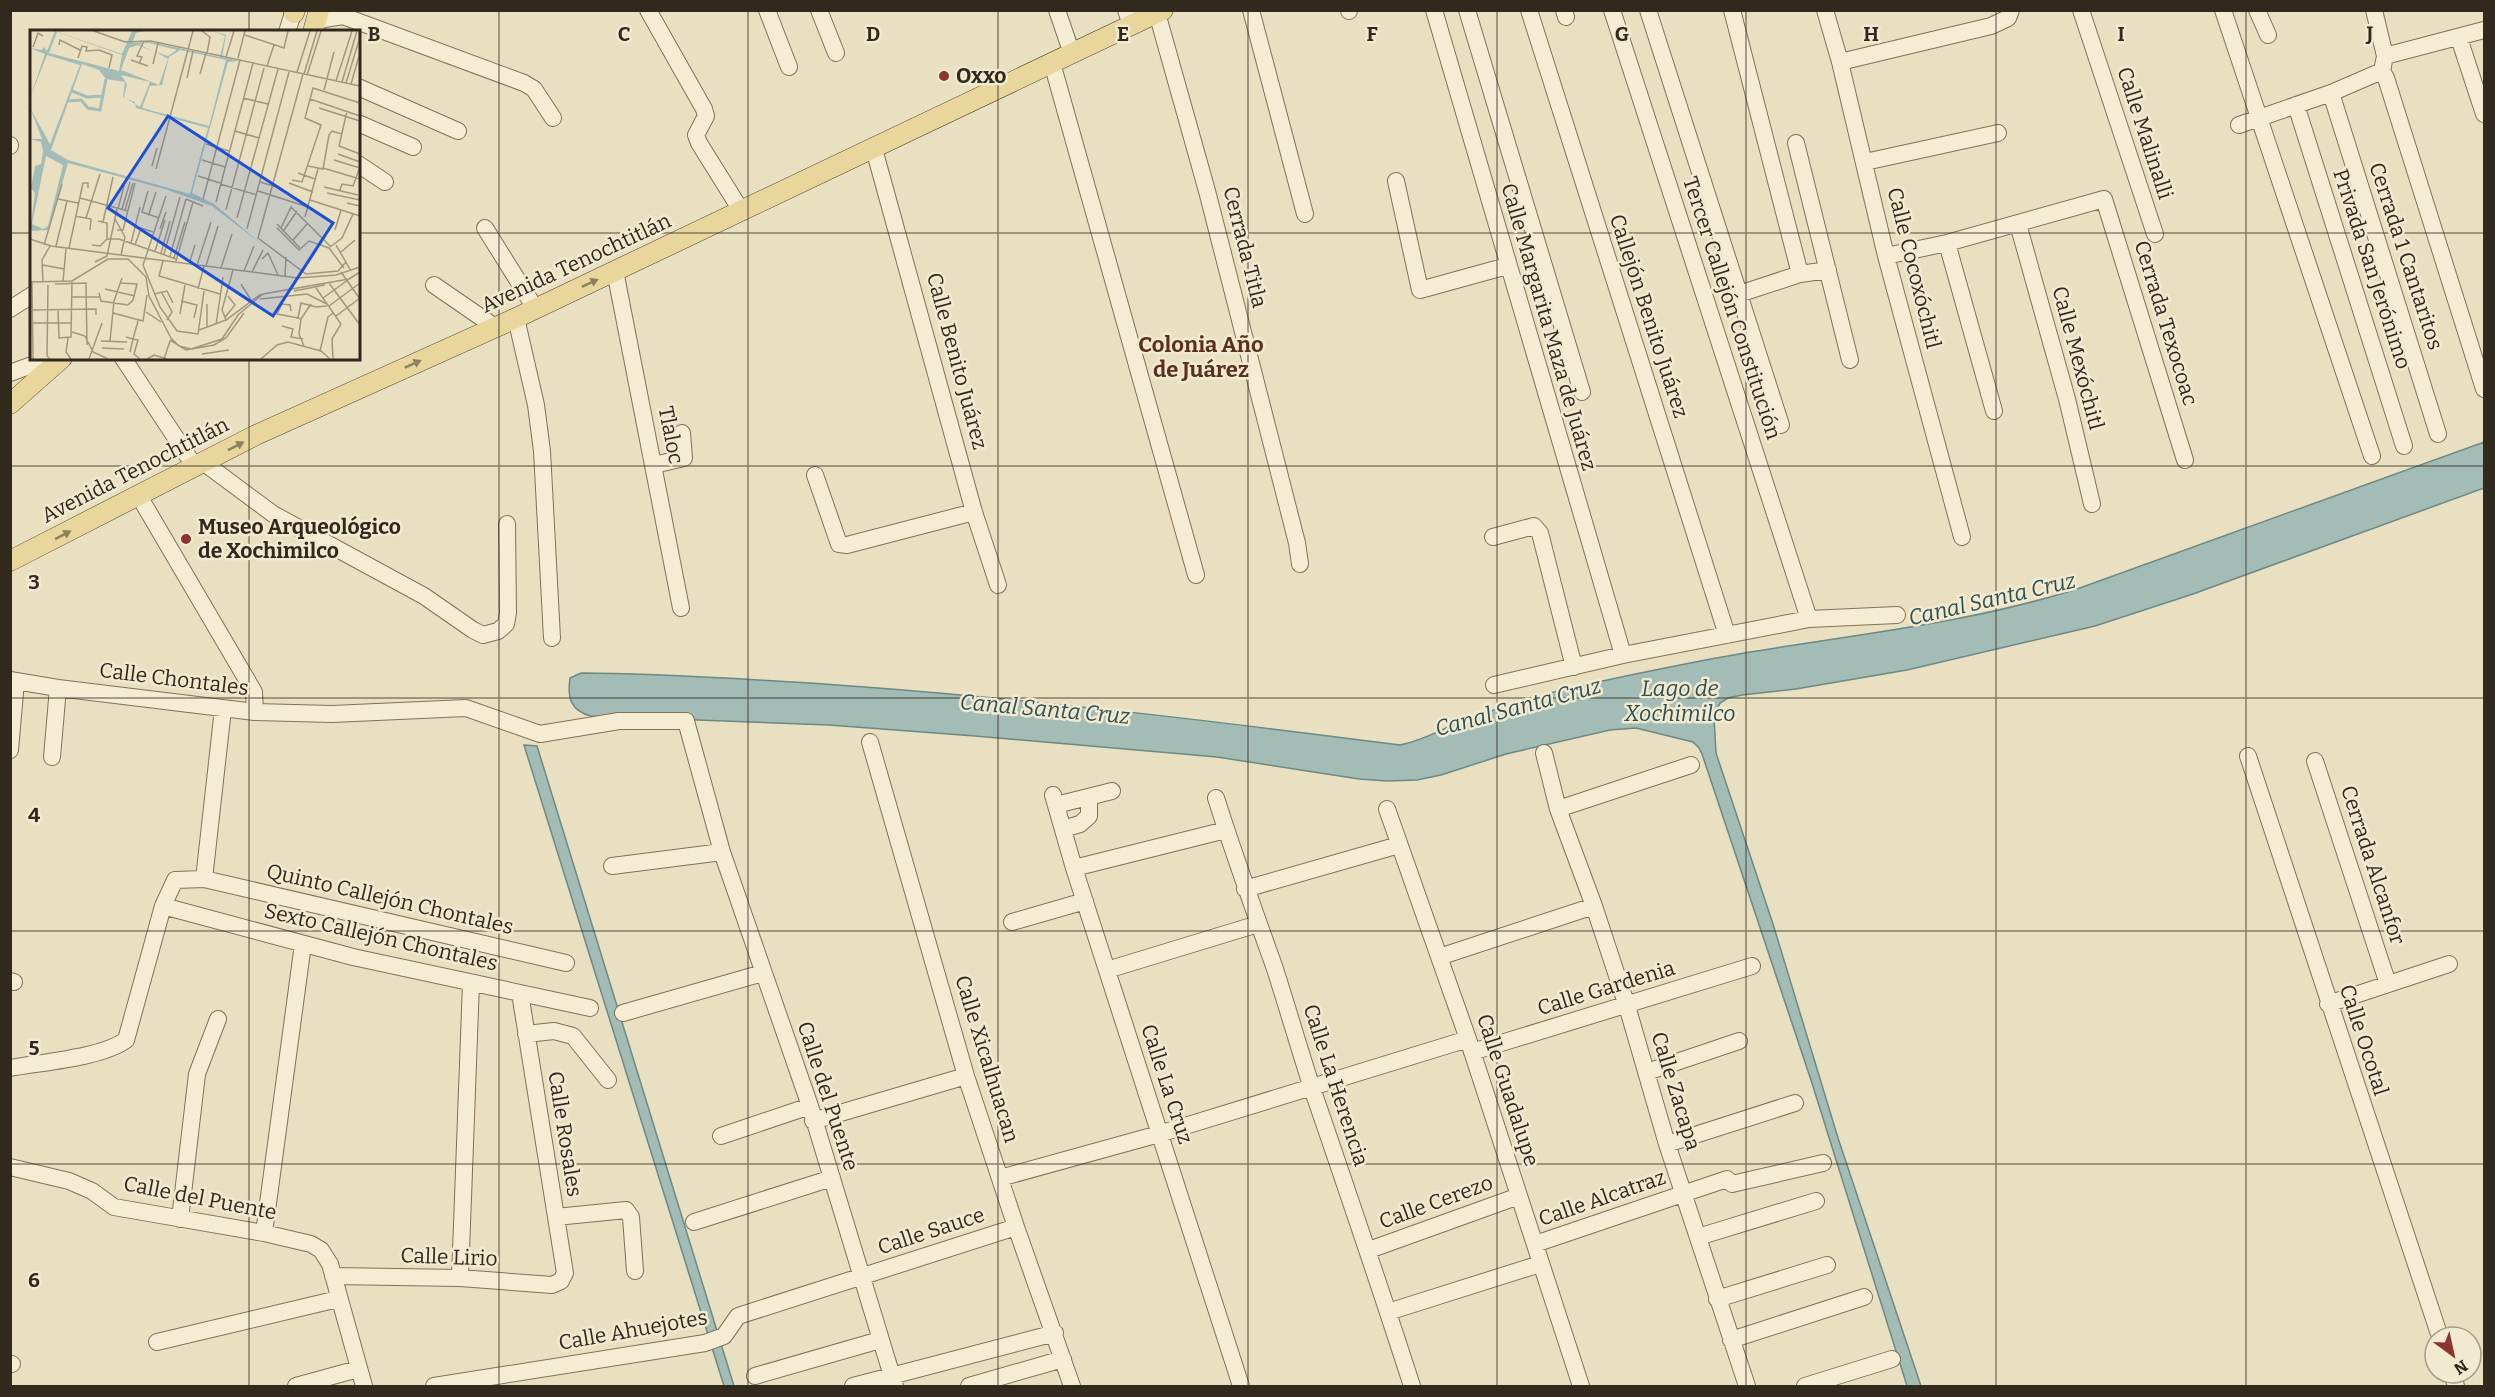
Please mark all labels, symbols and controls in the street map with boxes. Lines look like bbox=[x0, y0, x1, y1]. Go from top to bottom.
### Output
text: B bbox=[368, 22, 381, 46]
text: C bbox=[618, 22, 630, 46]
text: D bbox=[866, 22, 880, 46]
text: E bbox=[1117, 22, 1129, 46]
text: F bbox=[1366, 22, 1378, 46]
text: G bbox=[1615, 22, 1629, 46]
text: H bbox=[1863, 22, 1879, 46]
text: I bbox=[2117, 22, 2125, 46]
text: J bbox=[2366, 22, 2374, 46]
inset map bbox=[30, 30, 360, 360]
place label: Oxxo bbox=[956, 63, 1006, 89]
street label: Calle Malinalli bbox=[2111, 64, 2179, 202]
marker: Oxxo bbox=[937, 69, 951, 83]
street label: Cerrada 1 Cantaritos bbox=[2363, 159, 2449, 353]
street label: Privada San Jerónimo bbox=[2327, 166, 2417, 372]
street label: Tercer Callejón Constitución bbox=[1677, 173, 1787, 443]
street label: Calle Margarita Maza de Juárez bbox=[1495, 180, 1603, 474]
street label: Cerrada Titla bbox=[1217, 184, 1273, 311]
street label: Calle Cocoxóchitl bbox=[1881, 185, 1947, 351]
street label: Avenida Tenochtitlán bbox=[477, 208, 675, 318]
street label: Callejón Benito Juárez bbox=[1604, 211, 1694, 421]
street label: Cerrada Texocoac bbox=[2129, 237, 2204, 409]
street label: Calle Benito Juárez bbox=[921, 270, 993, 452]
one-way arrow bbox=[582, 278, 599, 287]
street label: Calle Mexóchitl bbox=[2046, 283, 2110, 433]
district label: Colonia Año de Juárez bbox=[1138, 331, 1264, 383]
one-way arrow bbox=[405, 360, 422, 369]
street label: Tlaloc bbox=[653, 404, 689, 466]
street label: Avenida Tenochtitlán bbox=[37, 411, 233, 529]
one-way arrow bbox=[227, 441, 245, 451]
place label: Museo Arqueológico de Xochimilco bbox=[198, 514, 401, 564]
one-way arrow bbox=[54, 530, 71, 540]
marker: Museo Arqueológico de Xochimilco bbox=[179, 532, 193, 546]
water label: Canal Santa Cruz bbox=[1906, 567, 2079, 631]
text: 3 bbox=[28, 570, 40, 594]
street label: Calle Chontales bbox=[98, 657, 250, 701]
water label: Canal Santa Cruz bbox=[1432, 672, 1605, 742]
water label: Lago de Xochimilco bbox=[1624, 675, 1735, 727]
water label: Canal Santa Cruz bbox=[959, 688, 1132, 730]
street label: Cerrada Alcanfor bbox=[2335, 782, 2411, 948]
text: 4 bbox=[28, 803, 40, 827]
street label: Quinto Callejón Chontales bbox=[264, 858, 516, 940]
street label: Sexto Callejón Chontales bbox=[262, 897, 500, 977]
street label: Calle Gardenia bbox=[1534, 955, 1678, 1021]
street label: Calle Xicalhuacan bbox=[949, 972, 1025, 1146]
street label: Calle Ocotal bbox=[2334, 981, 2394, 1099]
street label: Calle La Herencia bbox=[1298, 1001, 1375, 1170]
street label: Calle Guadalupe bbox=[1471, 1010, 1545, 1170]
street label: Calle del Puente bbox=[792, 1018, 864, 1174]
street label: Calle La Cruz bbox=[1135, 1021, 1199, 1147]
street label: Calle Zacapa bbox=[1646, 1029, 1707, 1154]
text: 5 bbox=[29, 1036, 40, 1060]
street label: Calle Rosales bbox=[542, 1069, 588, 1199]
street label: Calle Alcatraz bbox=[1535, 1164, 1669, 1232]
street label: Calle Cerezo bbox=[1376, 1169, 1496, 1235]
street label: Calle del Puente bbox=[121, 1170, 279, 1226]
street label: Calle Sauce bbox=[874, 1202, 988, 1260]
street label: Calle Lirio bbox=[400, 1242, 498, 1272]
text: 6 bbox=[28, 1268, 40, 1292]
street label: Calle Ahuejotes bbox=[556, 1304, 710, 1356]
north arrow bbox=[2423, 1325, 2483, 1385]
text: N bbox=[2451, 1356, 2471, 1378]

